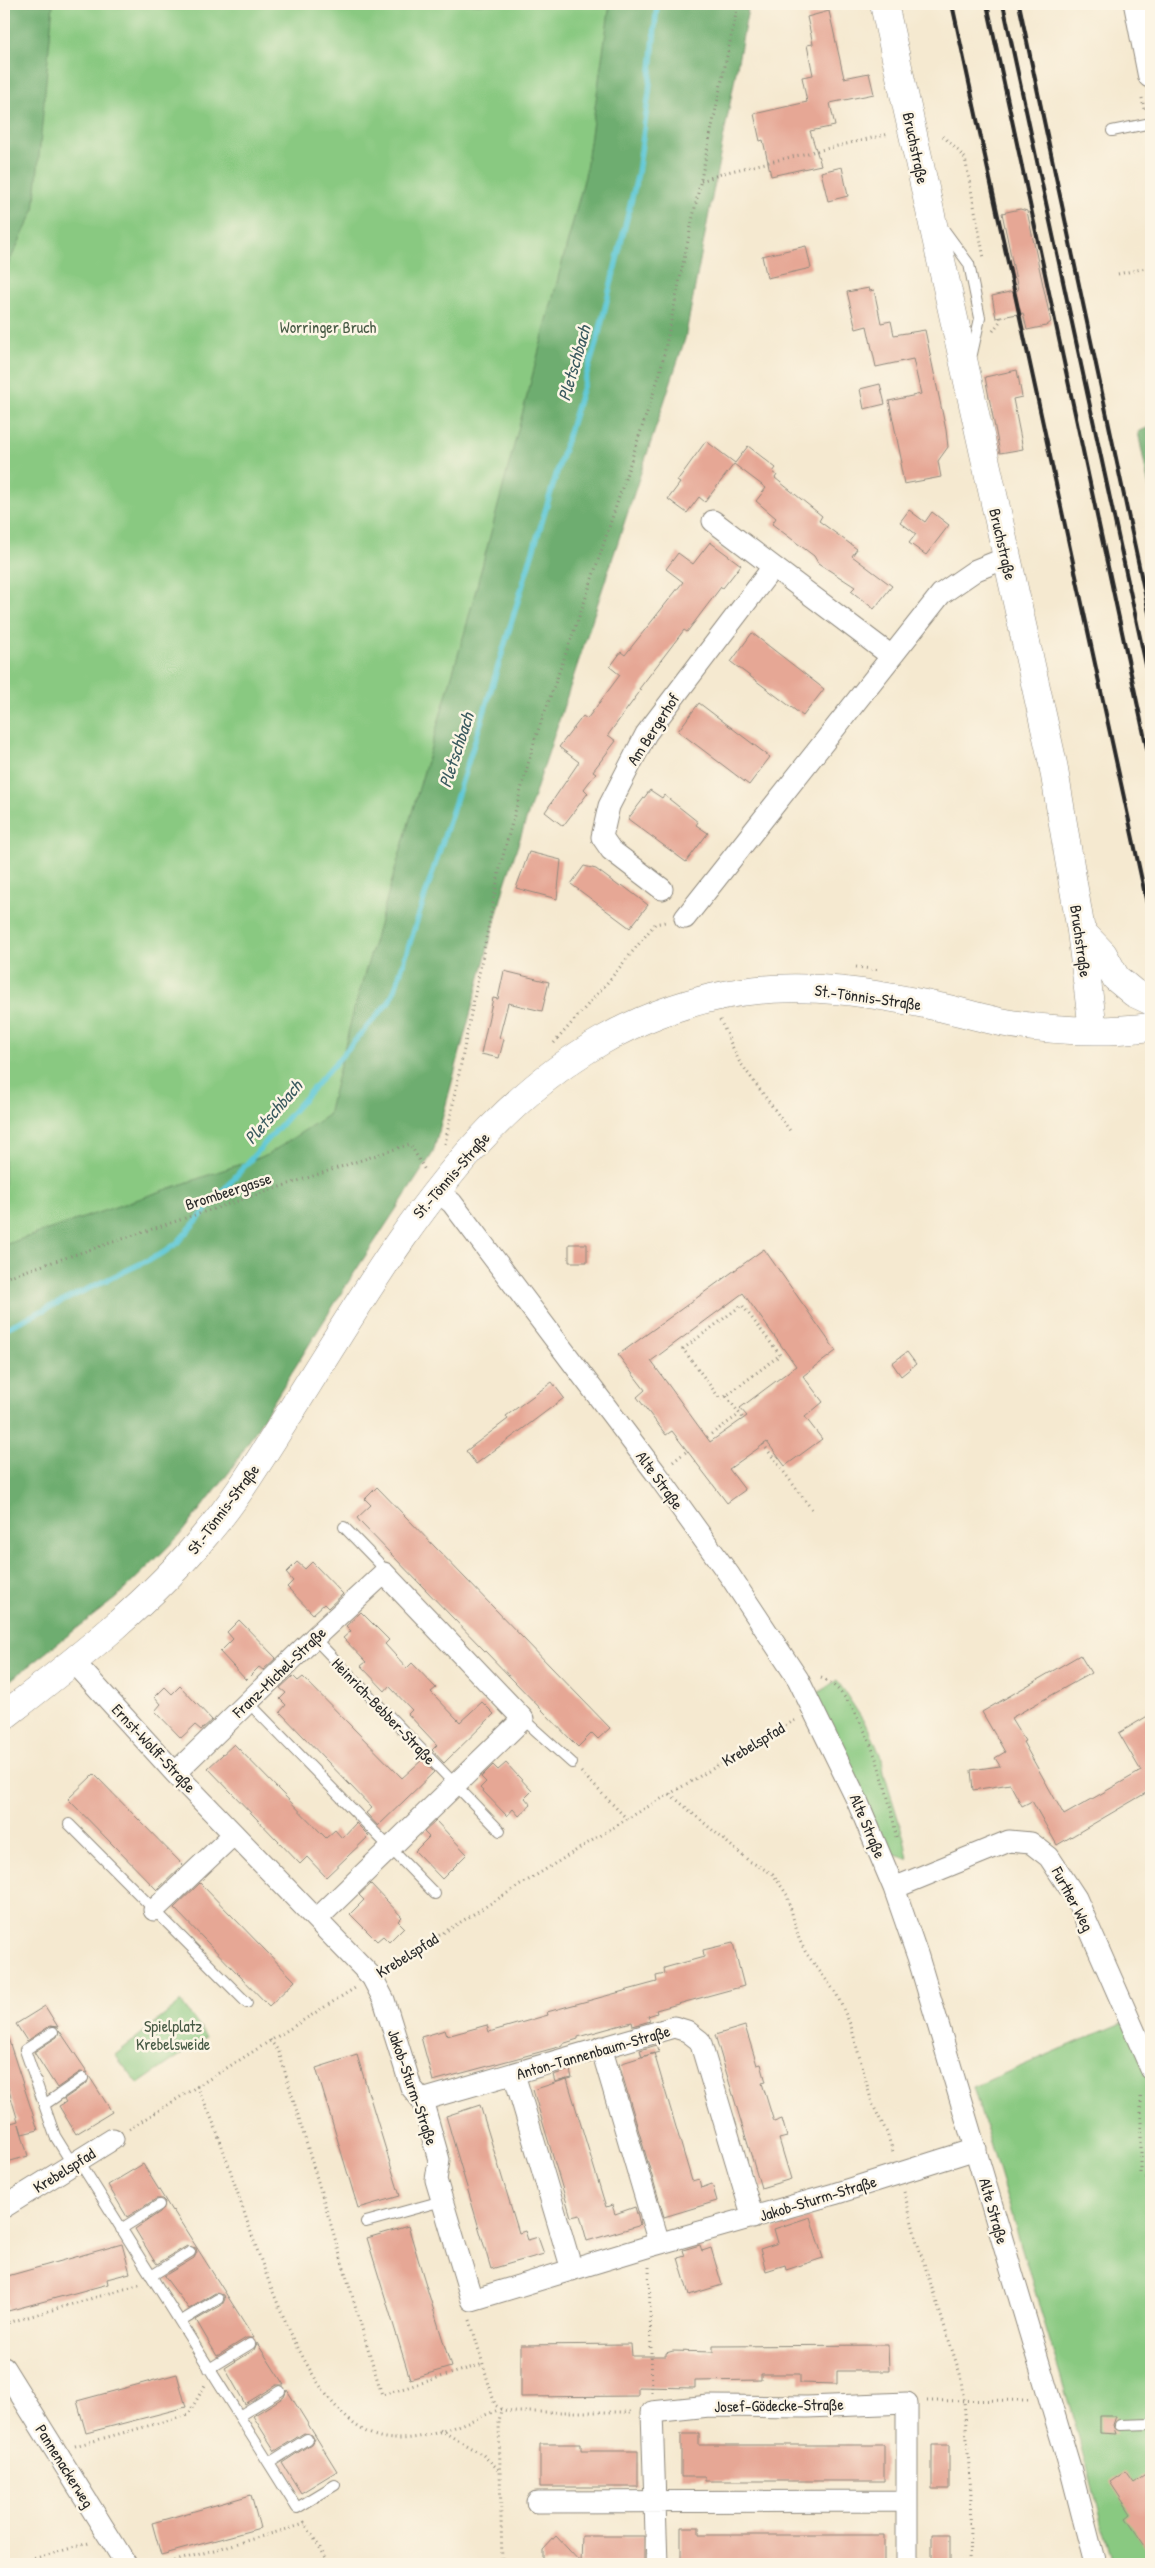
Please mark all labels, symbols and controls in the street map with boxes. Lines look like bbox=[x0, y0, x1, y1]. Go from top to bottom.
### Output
street label: Bruchstraße bbox=[898, 110, 934, 186]
park label: Worringer Bruch bbox=[280, 316, 376, 338]
water label: Pletschbach bbox=[551, 321, 597, 404]
street label: Bruchstraße bbox=[984, 506, 1022, 582]
street label: Am Bergerhof bbox=[622, 689, 685, 769]
water label: Pletschbach bbox=[432, 708, 480, 791]
street label: Bruchstraße bbox=[1065, 904, 1097, 979]
street label: St.-Tönnis-Straße bbox=[813, 979, 923, 1015]
water label: Pletschbach bbox=[238, 1074, 309, 1149]
street label: St.-Tönnis-Straße bbox=[407, 1127, 495, 1223]
street label: Brombeergasse bbox=[182, 1167, 274, 1215]
street label: Alte Straße bbox=[631, 1446, 689, 1514]
street label: St.-Tönnis-Straße bbox=[182, 1459, 264, 1559]
street label: Franz-Michel-Straße bbox=[227, 1621, 331, 1723]
street label: Heinrich-Bebber-Straße bbox=[327, 1653, 441, 1770]
street label: Ernst-Wolff-Straße bbox=[107, 1699, 201, 1798]
street label: Krebelspfad bbox=[718, 1717, 788, 1771]
street label: Alte Straße bbox=[845, 1791, 892, 1862]
street label: Further Weg bbox=[1046, 1862, 1099, 1935]
street label: Krebelspfad bbox=[372, 1927, 442, 1983]
park label: Spielplatz Krebelsweide bbox=[136, 2015, 211, 2055]
street label: Anton-Tannenbaum-Straße bbox=[513, 2019, 673, 2085]
street label: Jakob-Sturm-Straße bbox=[383, 2026, 443, 2148]
street label: Krebelspfad bbox=[29, 2142, 99, 2198]
street label: Jakob-Sturm-Straße bbox=[757, 2170, 880, 2226]
street label: Alte Straße bbox=[974, 2175, 1014, 2247]
street label: Josef-Gödecke-Straße bbox=[714, 2393, 845, 2417]
street label: Pannenackerweg bbox=[31, 2420, 99, 2512]

